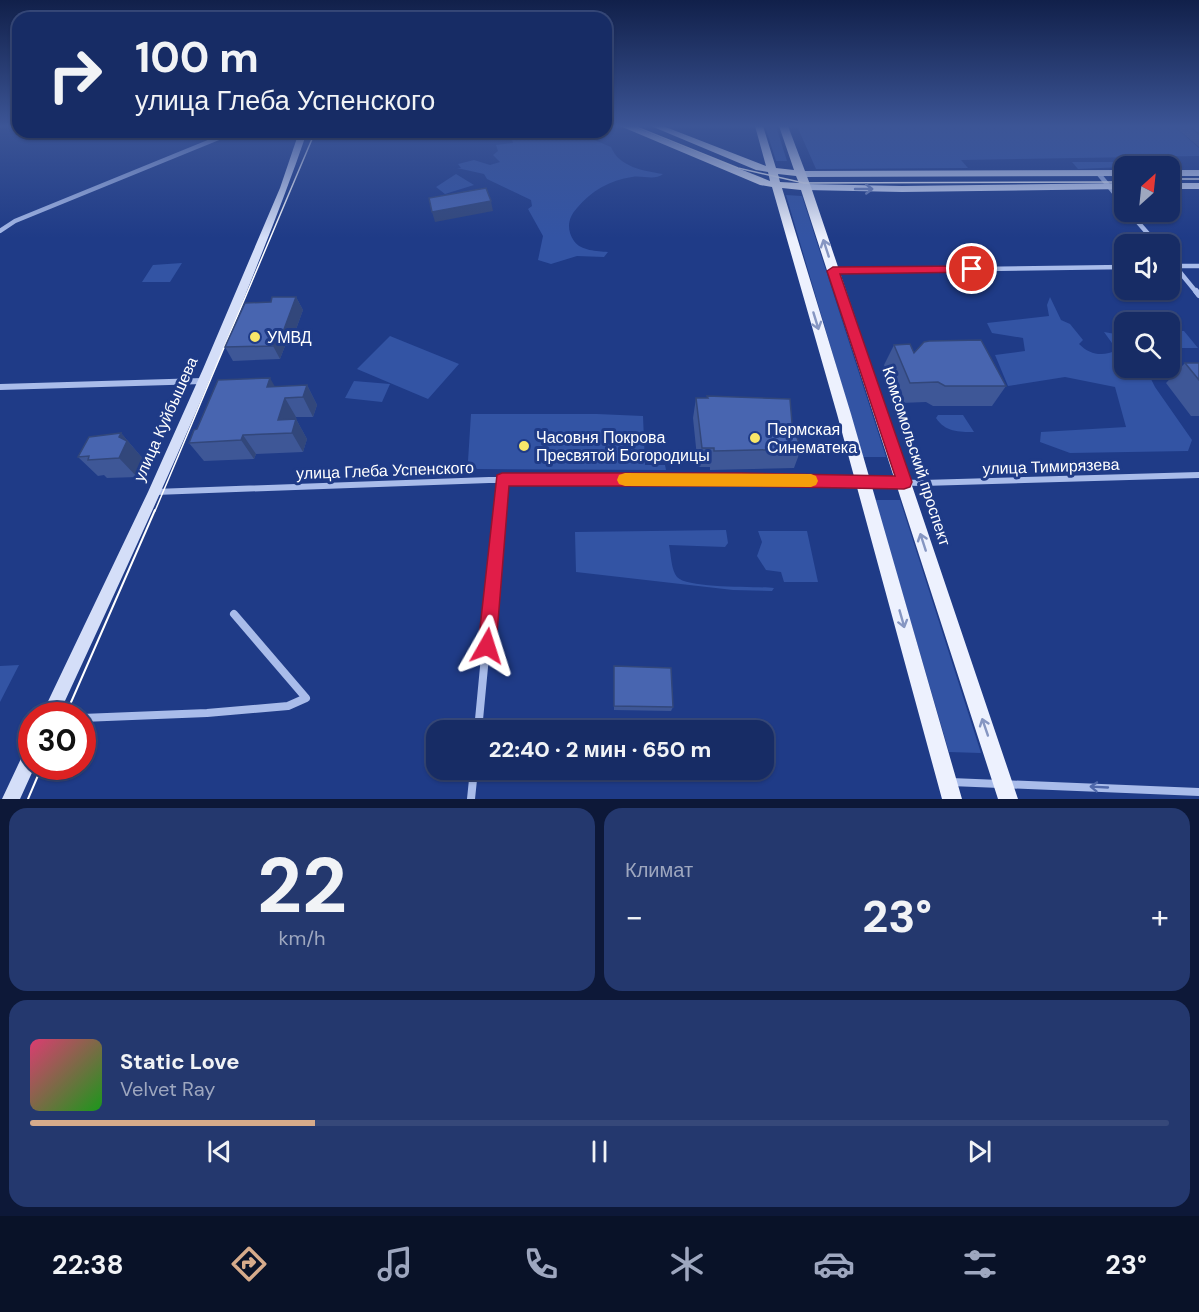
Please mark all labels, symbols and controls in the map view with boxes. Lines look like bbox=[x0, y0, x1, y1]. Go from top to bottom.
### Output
text: 100 m bbox=[135, 30, 259, 85]
icon: right bbox=[36, 36, 114, 114]
text: улица Глеба Успенского bbox=[135, 83, 435, 118]
north arrow bbox=[1114, 156, 1180, 222]
map controls bbox=[1114, 156, 1180, 378]
one-way arrow bbox=[854, 183, 874, 195]
button: sound bbox=[1114, 234, 1180, 300]
one-way arrow bbox=[819, 239, 830, 258]
pin bbox=[946, 243, 997, 294]
icon: arrive bbox=[955, 252, 988, 285]
one-way arrow bbox=[811, 311, 822, 330]
button: search bbox=[1114, 312, 1180, 378]
place label: УМВД bbox=[267, 327, 312, 348]
marker: УМВД bbox=[248, 330, 262, 344]
street label: улица Куйбышева bbox=[129, 354, 202, 485]
street label: Комсомольский проспект bbox=[878, 364, 956, 549]
place label: Пермская Синематека bbox=[767, 419, 857, 458]
place label: Часовня Покрова Пресвятой Богородицы bbox=[536, 427, 710, 466]
marker: Пермская Синематека bbox=[748, 431, 762, 445]
marker: Часовня Покрова Пресвятой Богородицы bbox=[517, 439, 531, 453]
street label: улица Тимирязева bbox=[982, 454, 1120, 479]
street label: улица Глеба Успенского bbox=[296, 457, 474, 484]
one-way arrow bbox=[917, 533, 928, 552]
one-way arrow bbox=[896, 609, 908, 628]
position arrow bbox=[455, 614, 519, 678]
speed limit sign: 30 bbox=[18, 702, 96, 780]
one-way arrow bbox=[978, 718, 989, 737]
text: 22:40 · 2 мин · 650 m bbox=[489, 735, 711, 764]
one-way arrow bbox=[1089, 782, 1109, 793]
text: 22 bbox=[257, 835, 347, 936]
text: Климат bbox=[625, 857, 693, 883]
text: 23° bbox=[862, 887, 932, 946]
text: − bbox=[625, 895, 643, 938]
text: + bbox=[1151, 895, 1169, 938]
text: km/h bbox=[278, 925, 326, 951]
text: Static Love bbox=[120, 1047, 240, 1076]
text: Velvet Ray bbox=[120, 1076, 215, 1102]
icon: previous bbox=[203, 1135, 236, 1168]
icon: pause bbox=[583, 1135, 616, 1168]
icon: next bbox=[963, 1135, 996, 1168]
icon: directions bbox=[228, 1243, 270, 1285]
icon: music bbox=[374, 1243, 416, 1285]
icon: phone bbox=[520, 1243, 562, 1285]
icon: climate bbox=[666, 1243, 708, 1285]
icon: car bbox=[813, 1243, 855, 1285]
icon: filters bbox=[959, 1243, 1001, 1285]
text: 22:38 bbox=[52, 1247, 124, 1282]
text: 23° bbox=[1105, 1247, 1147, 1282]

